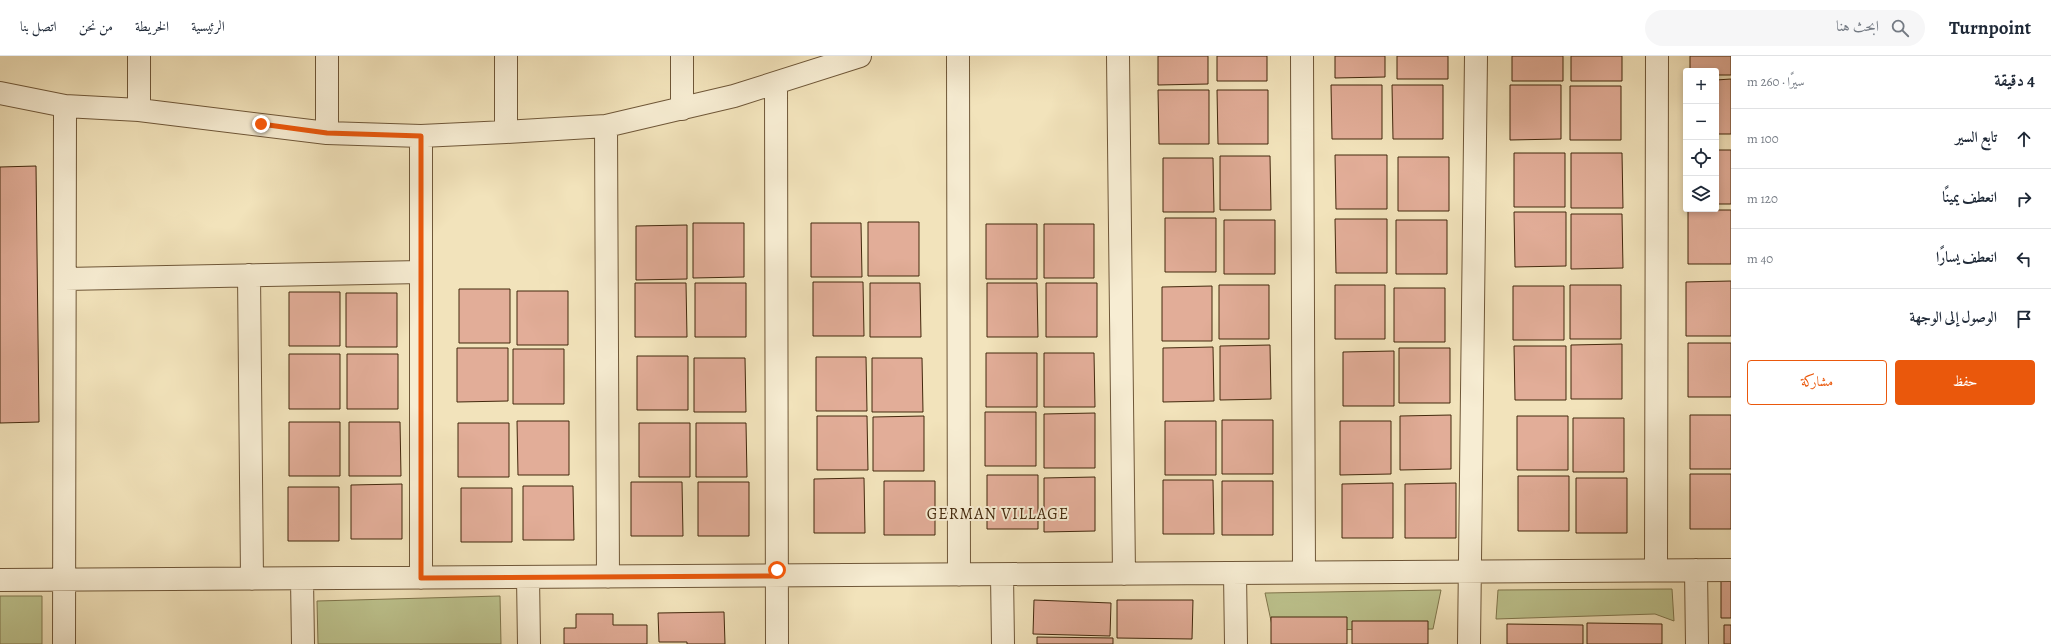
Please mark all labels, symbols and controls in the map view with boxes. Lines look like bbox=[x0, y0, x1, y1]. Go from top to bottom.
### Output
search box bbox=[1645, 10, 1925, 46]
text: Turnpoint bbox=[1949, 15, 2031, 41]
text: ابحث هنا bbox=[1836, 16, 1879, 36]
text: اتصل بنا bbox=[20, 17, 57, 36]
text: من نحن bbox=[79, 17, 113, 36]
text: الخريطة bbox=[135, 17, 169, 36]
text: الرئيسية bbox=[191, 17, 225, 36]
icon: search bbox=[1889, 17, 1911, 39]
map controls bbox=[1683, 68, 1719, 212]
button: + bbox=[1683, 68, 1719, 104]
text: 4 دقيقة bbox=[1994, 69, 2035, 92]
text: سيرًا · 260 m bbox=[1747, 73, 1805, 90]
button: − bbox=[1683, 104, 1719, 140]
route end bbox=[252, 115, 270, 133]
text: تابع السير bbox=[1955, 127, 1997, 147]
icon: ahead bbox=[2013, 128, 2035, 150]
text: 100 m bbox=[1747, 130, 1779, 147]
button: locate bbox=[1683, 140, 1719, 176]
button: layers bbox=[1683, 176, 1719, 212]
text: انعطف يمينًا bbox=[1942, 187, 1997, 207]
icon: right bbox=[2013, 188, 2035, 210]
text: 120 m bbox=[1747, 190, 1778, 207]
text: انعطف يسارًا bbox=[1936, 247, 1997, 267]
icon: left bbox=[2013, 248, 2035, 270]
text: 40 m bbox=[1747, 250, 1773, 267]
text: الوصول إلى الوجهة bbox=[1910, 307, 1997, 327]
icon: arrive bbox=[2013, 308, 2035, 330]
button: مشاركة bbox=[1747, 360, 1887, 405]
button: حفظ bbox=[1895, 360, 2035, 405]
district label: GERMAN VILLAGE bbox=[927, 503, 1069, 525]
route start bbox=[768, 561, 786, 579]

